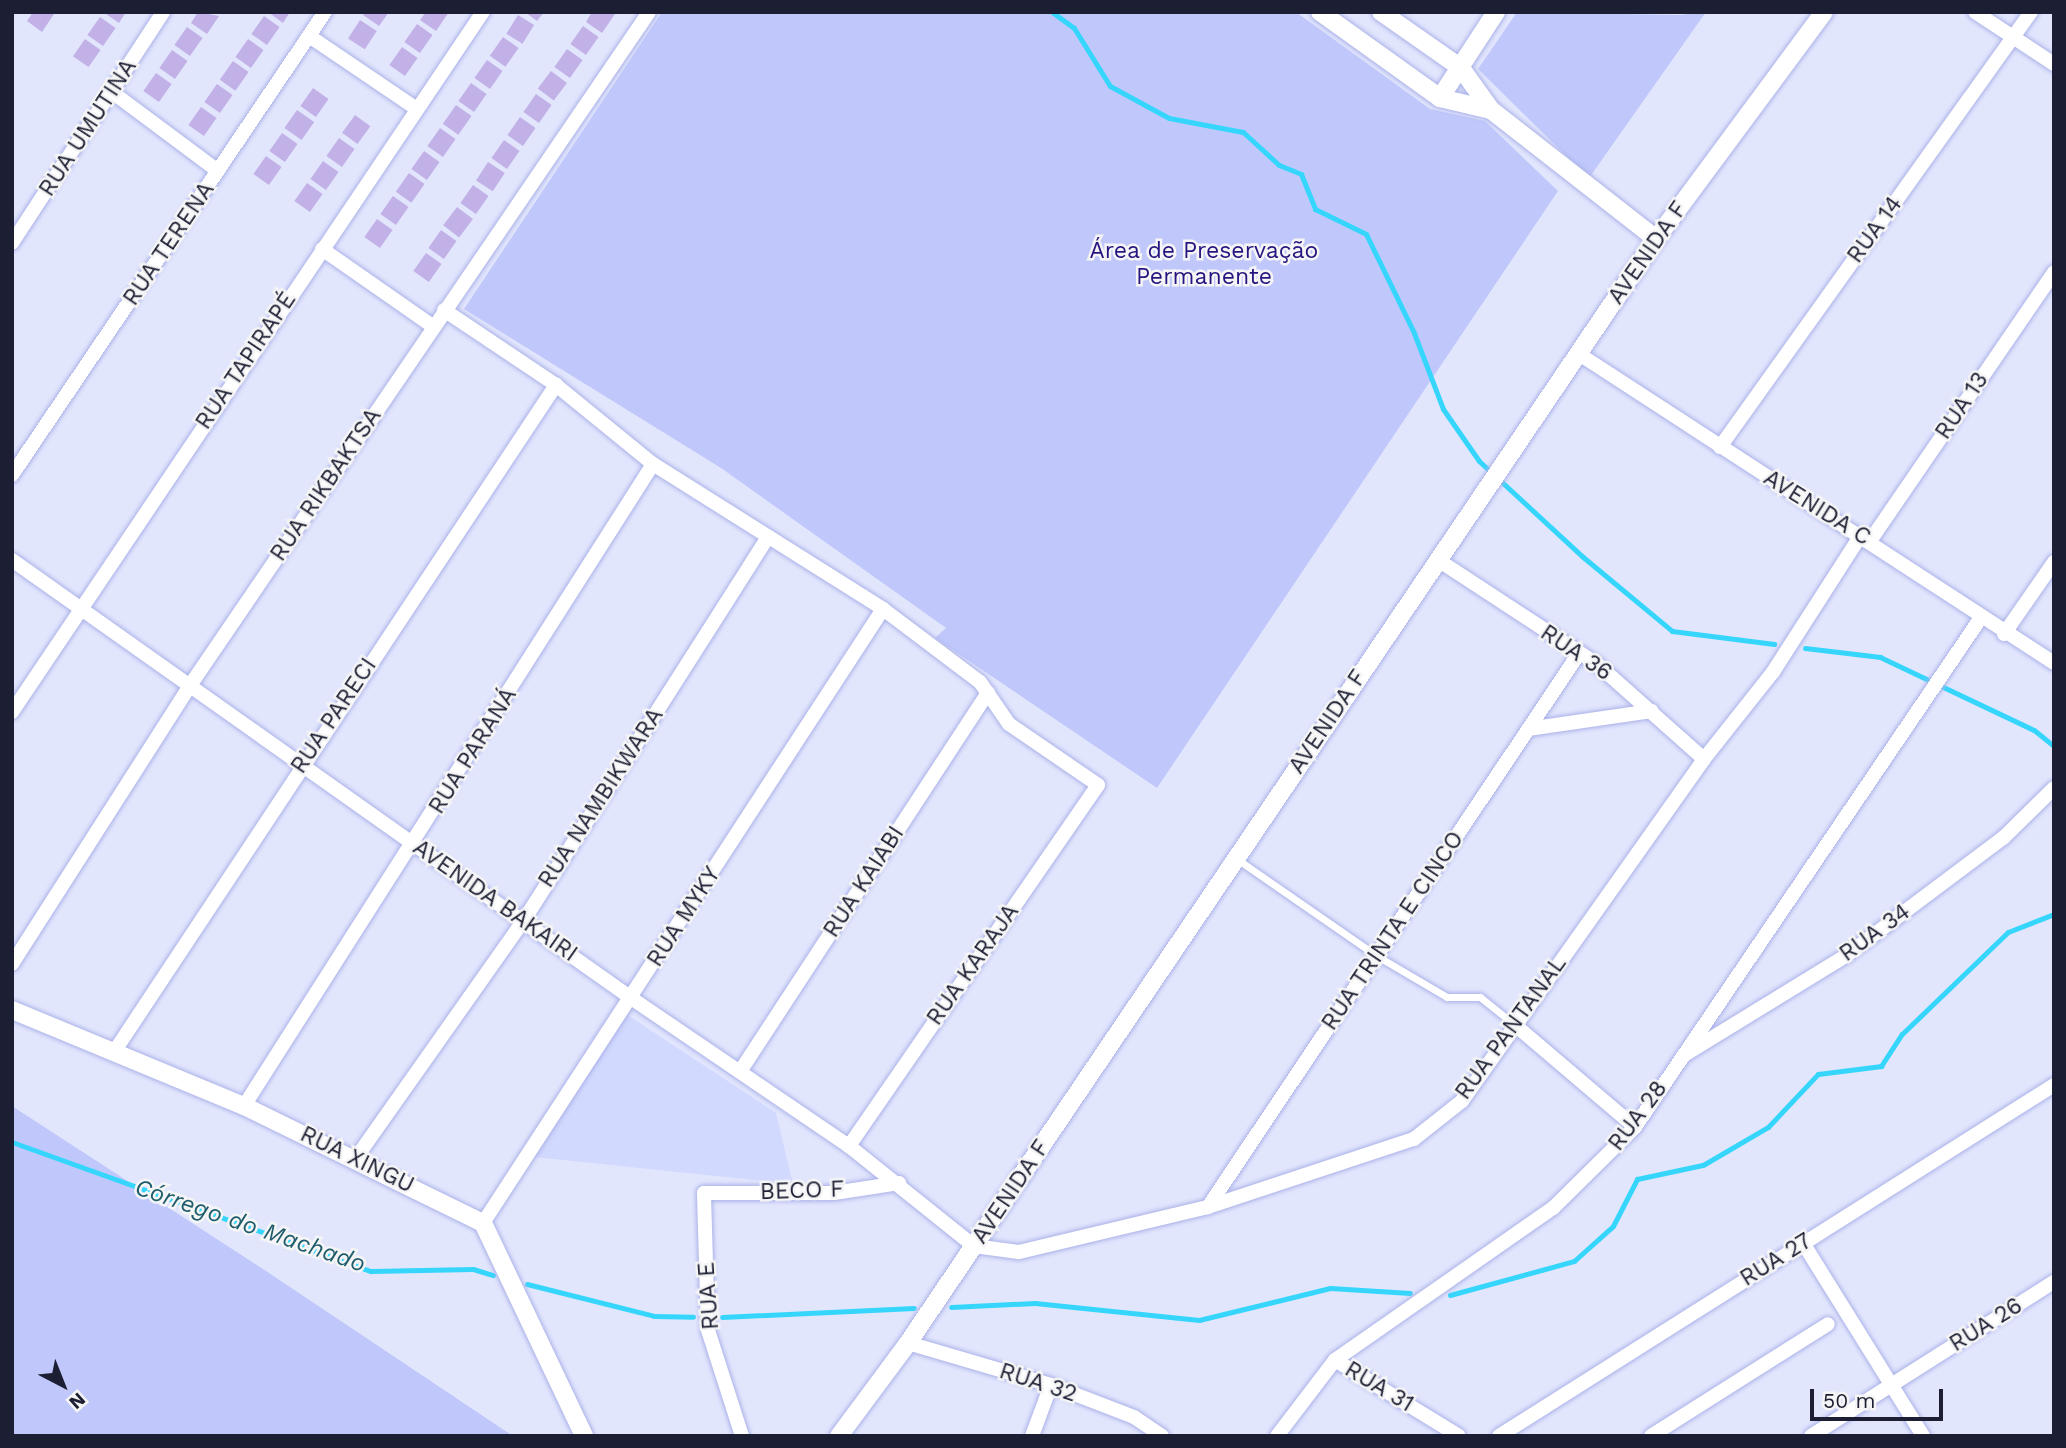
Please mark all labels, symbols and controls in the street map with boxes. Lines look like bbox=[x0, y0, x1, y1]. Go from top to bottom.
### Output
street label: RUA UMUTINA bbox=[33, 54, 143, 202]
street label: RUA TERENA bbox=[117, 176, 221, 312]
street label: RUA 14 bbox=[1841, 191, 1909, 269]
street label: AVENIDA F bbox=[1602, 196, 1694, 310]
park label: Área de Preservação Permanente bbox=[1089, 237, 1319, 291]
street label: RUA TAPIRAPÉ bbox=[190, 287, 302, 435]
street label: RUA 13 bbox=[1929, 367, 1995, 445]
street label: RUA RIKBAKTSA bbox=[264, 403, 388, 567]
street label: AVENIDA C bbox=[1758, 464, 1876, 552]
street label: RUA 36 bbox=[1535, 619, 1617, 687]
street label: RUA PARECI bbox=[285, 653, 383, 779]
street label: AVENIDA F bbox=[1283, 664, 1373, 780]
street label: RUA PARANÁ bbox=[423, 682, 523, 820]
street label: RUA NAMBIKWARA bbox=[532, 703, 670, 893]
street label: RUA KAIABI bbox=[818, 821, 910, 943]
street label: RUA TRINTA E CINCO bbox=[1315, 825, 1471, 1037]
street label: AVENIDA BAKAIRI bbox=[407, 834, 583, 968]
street label: RUA MYKY bbox=[641, 861, 727, 973]
street label: RUA 34 bbox=[1834, 898, 1916, 968]
street label: RUA KARAJA bbox=[921, 899, 1025, 1031]
street label: RUA PANTANAL bbox=[1449, 950, 1573, 1106]
street label: RUA 28 bbox=[1602, 1075, 1674, 1157]
street label: RUA XINGU bbox=[295, 1120, 419, 1200]
street label: AVENIDA F bbox=[966, 1134, 1056, 1250]
water label: Córrego do Machado bbox=[131, 1173, 369, 1279]
street label: BECO F bbox=[759, 1176, 845, 1206]
street label: RUA 27 bbox=[1735, 1227, 1817, 1293]
street label: RUA E bbox=[693, 1261, 725, 1331]
street label: RUA 26 bbox=[1944, 1292, 2028, 1358]
north arrow bbox=[28, 1350, 98, 1420]
street label: RUA 31 bbox=[1339, 1355, 1419, 1419]
street label: RUA 32 bbox=[995, 1357, 1081, 1409]
scale bar bbox=[1814, 1374, 1947, 1418]
text: N bbox=[64, 1388, 90, 1414]
text: 50 m bbox=[1823, 1388, 1875, 1413]

